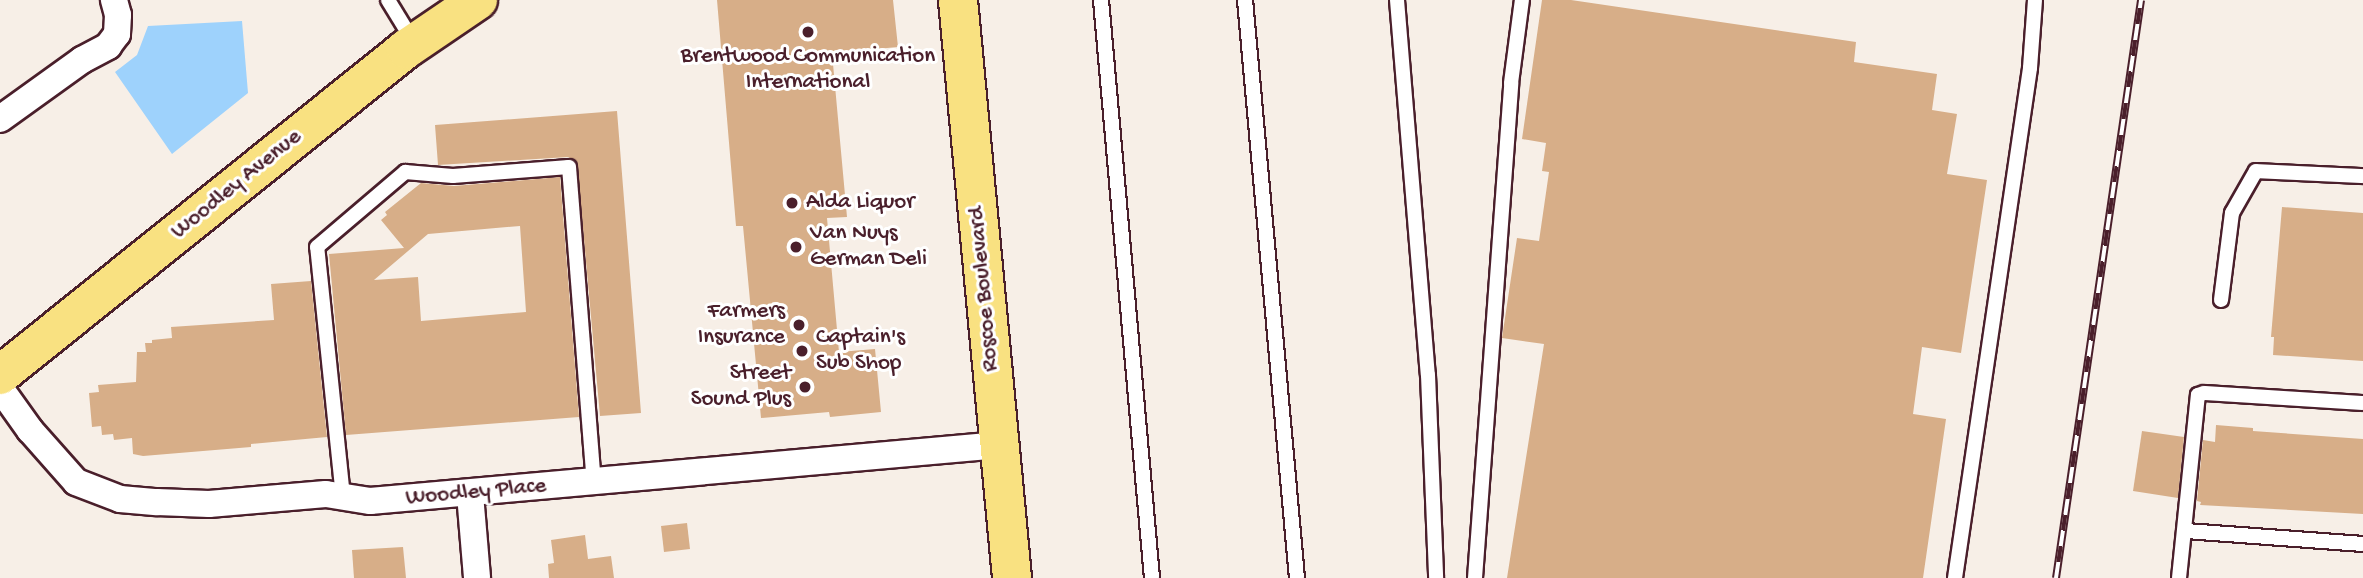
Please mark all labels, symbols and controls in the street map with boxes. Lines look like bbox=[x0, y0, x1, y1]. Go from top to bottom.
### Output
marker: Brentwood Communication International bbox=[800, 24, 816, 40]
place label: Brentwood Communication International bbox=[681, 43, 935, 97]
street label: Woodley Avenue bbox=[166, 124, 308, 246]
place label: Alda Liquor bbox=[806, 189, 914, 217]
marker: Alda Liquor bbox=[784, 195, 800, 211]
street label: Roscoe Boulevard bbox=[964, 205, 1006, 373]
place label: Van Nuys German Deli bbox=[810, 220, 927, 274]
marker: Van Nuys German Deli bbox=[788, 239, 804, 255]
place label: Farmers Insurance bbox=[698, 298, 785, 352]
marker: Farmers Insurance bbox=[791, 317, 807, 333]
place label: Captain's Sub Shop bbox=[816, 324, 905, 378]
marker: Captain's Sub Shop bbox=[794, 343, 810, 359]
place label: Street Sound Plus bbox=[691, 360, 791, 414]
marker: Street Sound Plus bbox=[797, 379, 813, 395]
street label: Woodley Place bbox=[405, 473, 547, 513]

